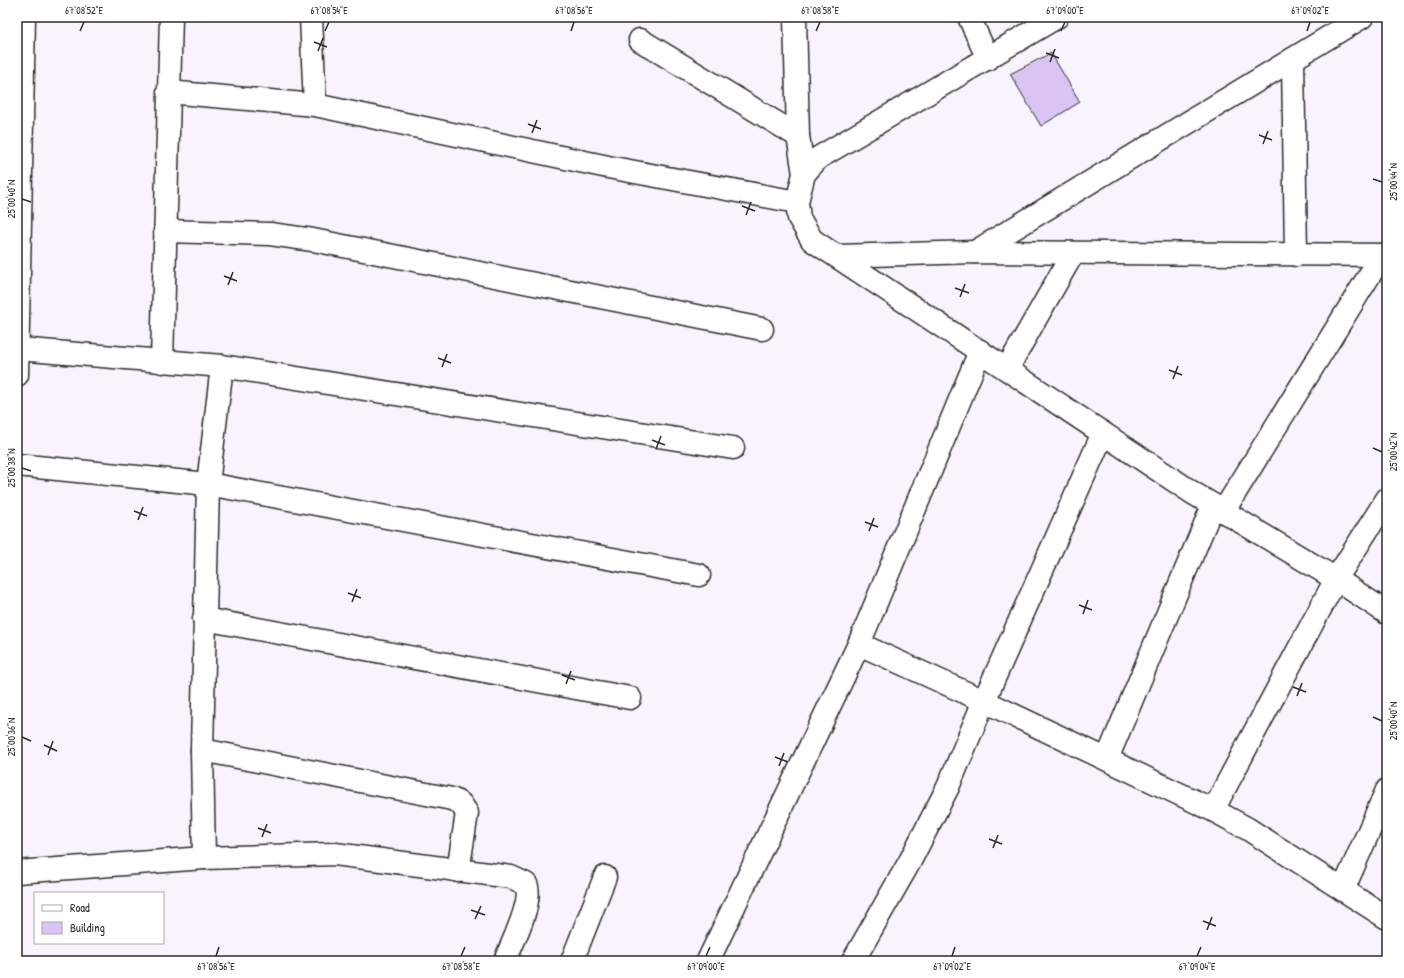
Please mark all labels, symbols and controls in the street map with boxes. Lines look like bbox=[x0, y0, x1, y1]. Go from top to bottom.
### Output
text: 67°08'52"E bbox=[65, 4, 104, 17]
text: 67°08'54"E bbox=[310, 4, 348, 17]
text: 67°08'56"E bbox=[555, 4, 593, 17]
text: 67°08'58"E bbox=[801, 4, 839, 17]
text: 67°09'00"E bbox=[1046, 4, 1084, 17]
text: 67°09'02"E bbox=[1291, 4, 1329, 17]
text: 25°00'44"N bbox=[1387, 163, 1400, 201]
text: 25°00'40"N bbox=[5, 180, 18, 218]
text: 25°00'42"N bbox=[1387, 433, 1400, 471]
text: 25°00'38"N bbox=[5, 449, 18, 488]
text: 25°00'40"N bbox=[1387, 702, 1400, 740]
text: 25°00'36"N bbox=[5, 718, 18, 756]
legend bbox=[34, 892, 164, 944]
text: Road bbox=[70, 899, 90, 916]
text: Building bbox=[70, 919, 105, 936]
text: 67°08'56"E bbox=[197, 960, 235, 973]
text: 67°08'58"E bbox=[442, 960, 480, 973]
text: 67°09'00"E bbox=[687, 960, 725, 973]
text: 67°09'02"E bbox=[933, 960, 971, 973]
text: 67°09'04"E bbox=[1179, 960, 1216, 973]

